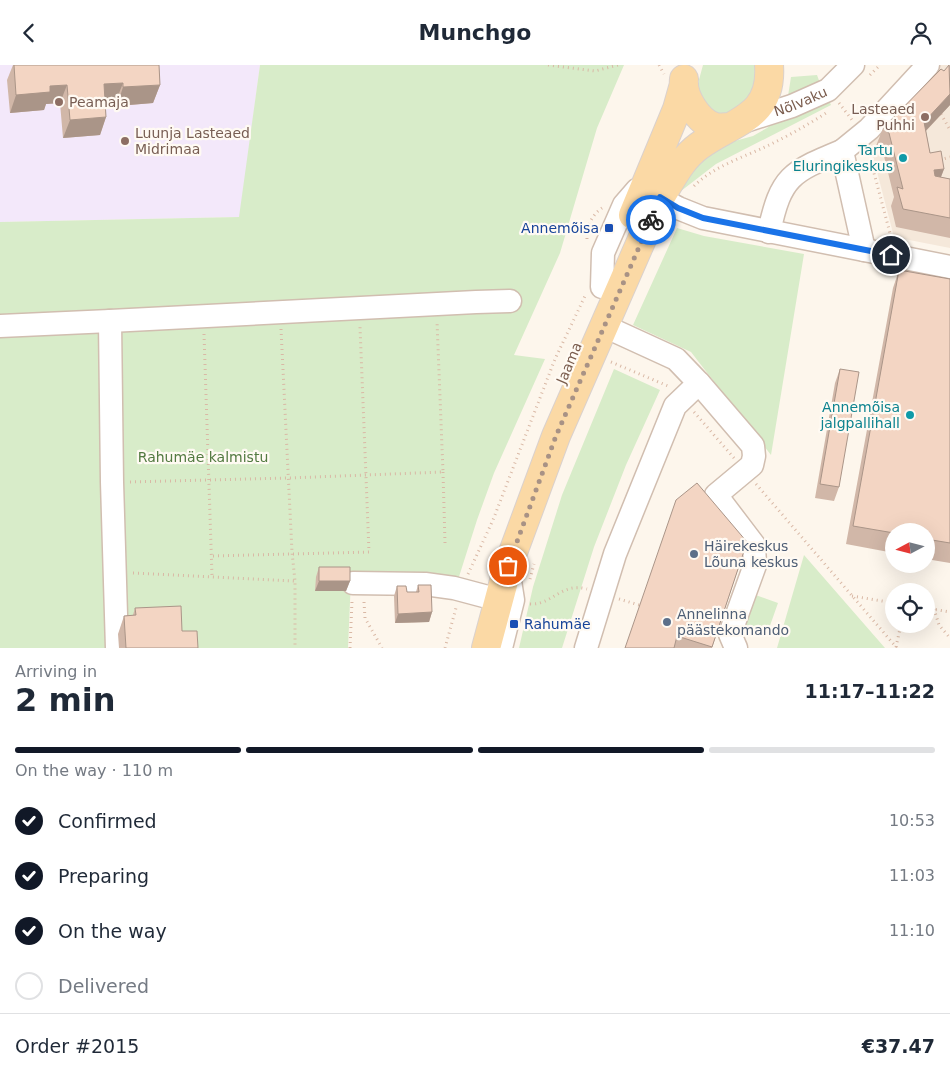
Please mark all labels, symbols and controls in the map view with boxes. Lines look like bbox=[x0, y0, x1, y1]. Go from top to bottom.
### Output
icon: back bbox=[15, 19, 43, 47]
icon: person bbox=[907, 19, 935, 47]
text: Munchgo bbox=[419, 20, 531, 45]
street label: Nõlvaku bbox=[772, 83, 830, 119]
place label: Peamaja bbox=[69, 94, 129, 110]
marker: Peamaja bbox=[53, 96, 65, 108]
place label: Lasteaed Puhhi bbox=[851, 101, 915, 133]
marker: Lasteaed Puhhi bbox=[919, 111, 931, 123]
place label: Luunja Lasteaed Midrimaa bbox=[135, 125, 250, 157]
marker: Luunja Lasteaed Midrimaa bbox=[119, 135, 131, 147]
place label: Tartu Eluringikeskus bbox=[793, 142, 893, 174]
marker: Tartu Eluringikeskus bbox=[897, 152, 909, 164]
courier bbox=[626, 195, 676, 245]
icon: bike bbox=[637, 206, 665, 234]
place label: Annemõisa bbox=[521, 220, 599, 236]
marker: Annemõisa bbox=[603, 222, 615, 234]
pin bbox=[870, 234, 912, 276]
icon: home bbox=[877, 241, 905, 269]
street label: Jaama bbox=[553, 340, 585, 387]
place label: Annemõisa jalgpallihall bbox=[819, 399, 900, 431]
marker: Annemõisa jalgpallihall bbox=[904, 409, 916, 421]
park label: Rahumäe kalmistu bbox=[138, 449, 268, 465]
north arrow bbox=[885, 523, 935, 573]
map controls bbox=[885, 523, 935, 633]
place label: Häirekeskus Lõuna keskus bbox=[704, 538, 798, 570]
pin bbox=[487, 545, 529, 587]
marker: Häirekeskus Lõuna keskus bbox=[688, 548, 700, 560]
icon: bag bbox=[494, 552, 522, 580]
button: locate bbox=[885, 583, 935, 633]
place label: Annelinna päästekomando bbox=[677, 606, 789, 638]
place label: Rahumäe bbox=[524, 616, 591, 632]
marker: Annelinna päästekomando bbox=[661, 616, 673, 628]
marker: Rahumäe bbox=[508, 618, 520, 630]
text: Arriving in bbox=[15, 662, 97, 681]
text: 11:17–11:22 bbox=[805, 680, 935, 702]
text: 2 min bbox=[15, 681, 116, 719]
text: On the way · 110 m bbox=[15, 761, 173, 780]
icon: check bbox=[15, 807, 43, 835]
text: Confirmed bbox=[58, 810, 157, 832]
text: 10:53 bbox=[889, 811, 935, 830]
icon: check bbox=[15, 862, 43, 890]
text: Preparing bbox=[58, 865, 149, 887]
text: 11:03 bbox=[889, 866, 935, 885]
icon: check bbox=[15, 917, 43, 945]
text: On the way bbox=[58, 920, 167, 942]
text: 11:10 bbox=[889, 921, 935, 940]
text: Delivered bbox=[58, 975, 149, 997]
text: Order #2015 bbox=[15, 1035, 139, 1057]
text: €37.47 bbox=[862, 1035, 935, 1057]

